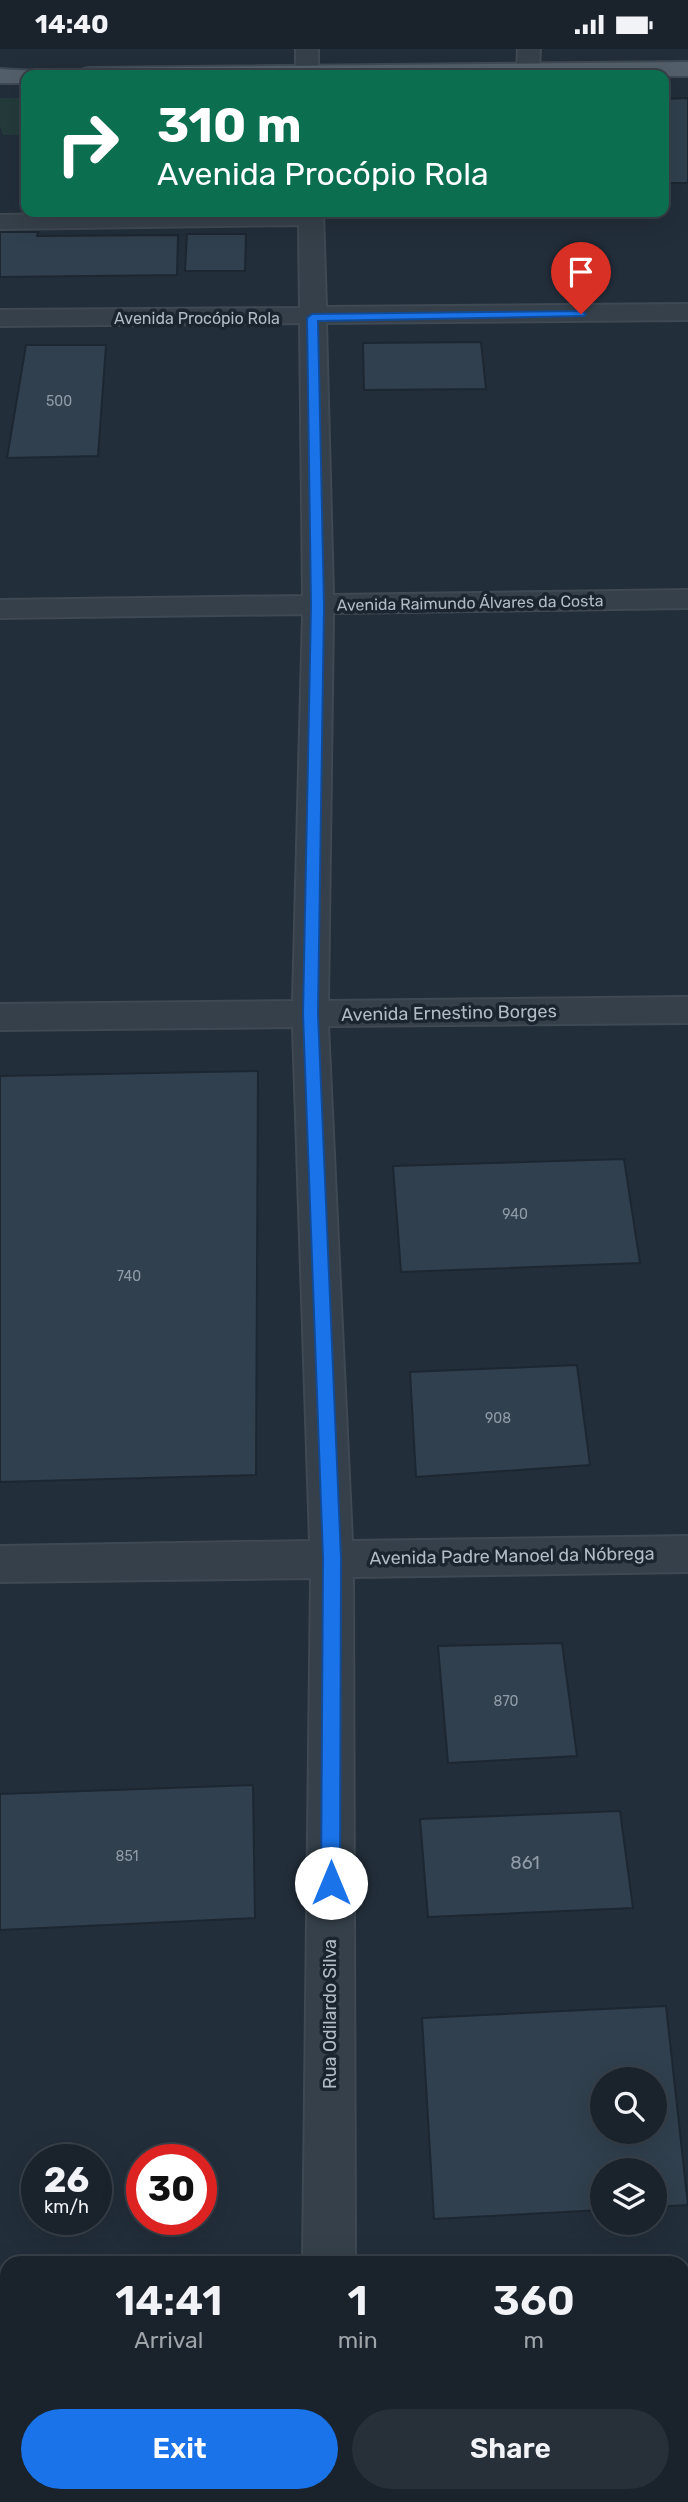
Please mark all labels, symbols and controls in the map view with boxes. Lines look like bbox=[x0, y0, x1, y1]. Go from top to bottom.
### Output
text: 14:40 bbox=[35, 9, 109, 40]
text: 310 m bbox=[157, 96, 302, 154]
icon: right bbox=[42, 98, 133, 189]
text: Avenida Procópio Rola bbox=[157, 155, 489, 193]
pin bbox=[551, 242, 611, 314]
icon: arrive bbox=[562, 253, 600, 291]
street label: Avenida Procópio Rola bbox=[114, 309, 280, 328]
house number: 500 bbox=[46, 393, 72, 410]
street label: Avenida Raimundo Álvares da Costa bbox=[336, 591, 604, 615]
street label: Avenida Ernestino Borges bbox=[341, 1000, 557, 1026]
house number: 940 bbox=[502, 1206, 528, 1223]
house number: 740 bbox=[117, 1268, 141, 1285]
house number: 908 bbox=[485, 1410, 511, 1427]
street label: Avenida Padre Manoel da Nóbrega bbox=[369, 1543, 655, 1569]
house number: 870 bbox=[494, 1693, 519, 1710]
position arrow bbox=[294, 1846, 368, 1920]
house number: 851 bbox=[116, 1848, 139, 1865]
house number: 861 bbox=[510, 1852, 540, 1874]
street label: Rua Odilardo Silva bbox=[319, 1939, 341, 2089]
map controls bbox=[590, 2067, 667, 2235]
button: search bbox=[590, 2067, 667, 2144]
speed limit sign: 30 bbox=[126, 2144, 217, 2235]
button: layers bbox=[590, 2158, 667, 2235]
text: 26 bbox=[44, 2159, 89, 2201]
text: km/h bbox=[44, 2196, 89, 2218]
text: 14:41 bbox=[115, 2276, 222, 2326]
text: 1 bbox=[348, 2276, 368, 2326]
text: 360 bbox=[493, 2276, 575, 2326]
text: Arrival bbox=[134, 2326, 203, 2354]
text: min bbox=[338, 2326, 378, 2354]
text: m bbox=[524, 2326, 544, 2354]
button: Exit bbox=[21, 2409, 338, 2489]
button: Share bbox=[352, 2409, 669, 2489]

